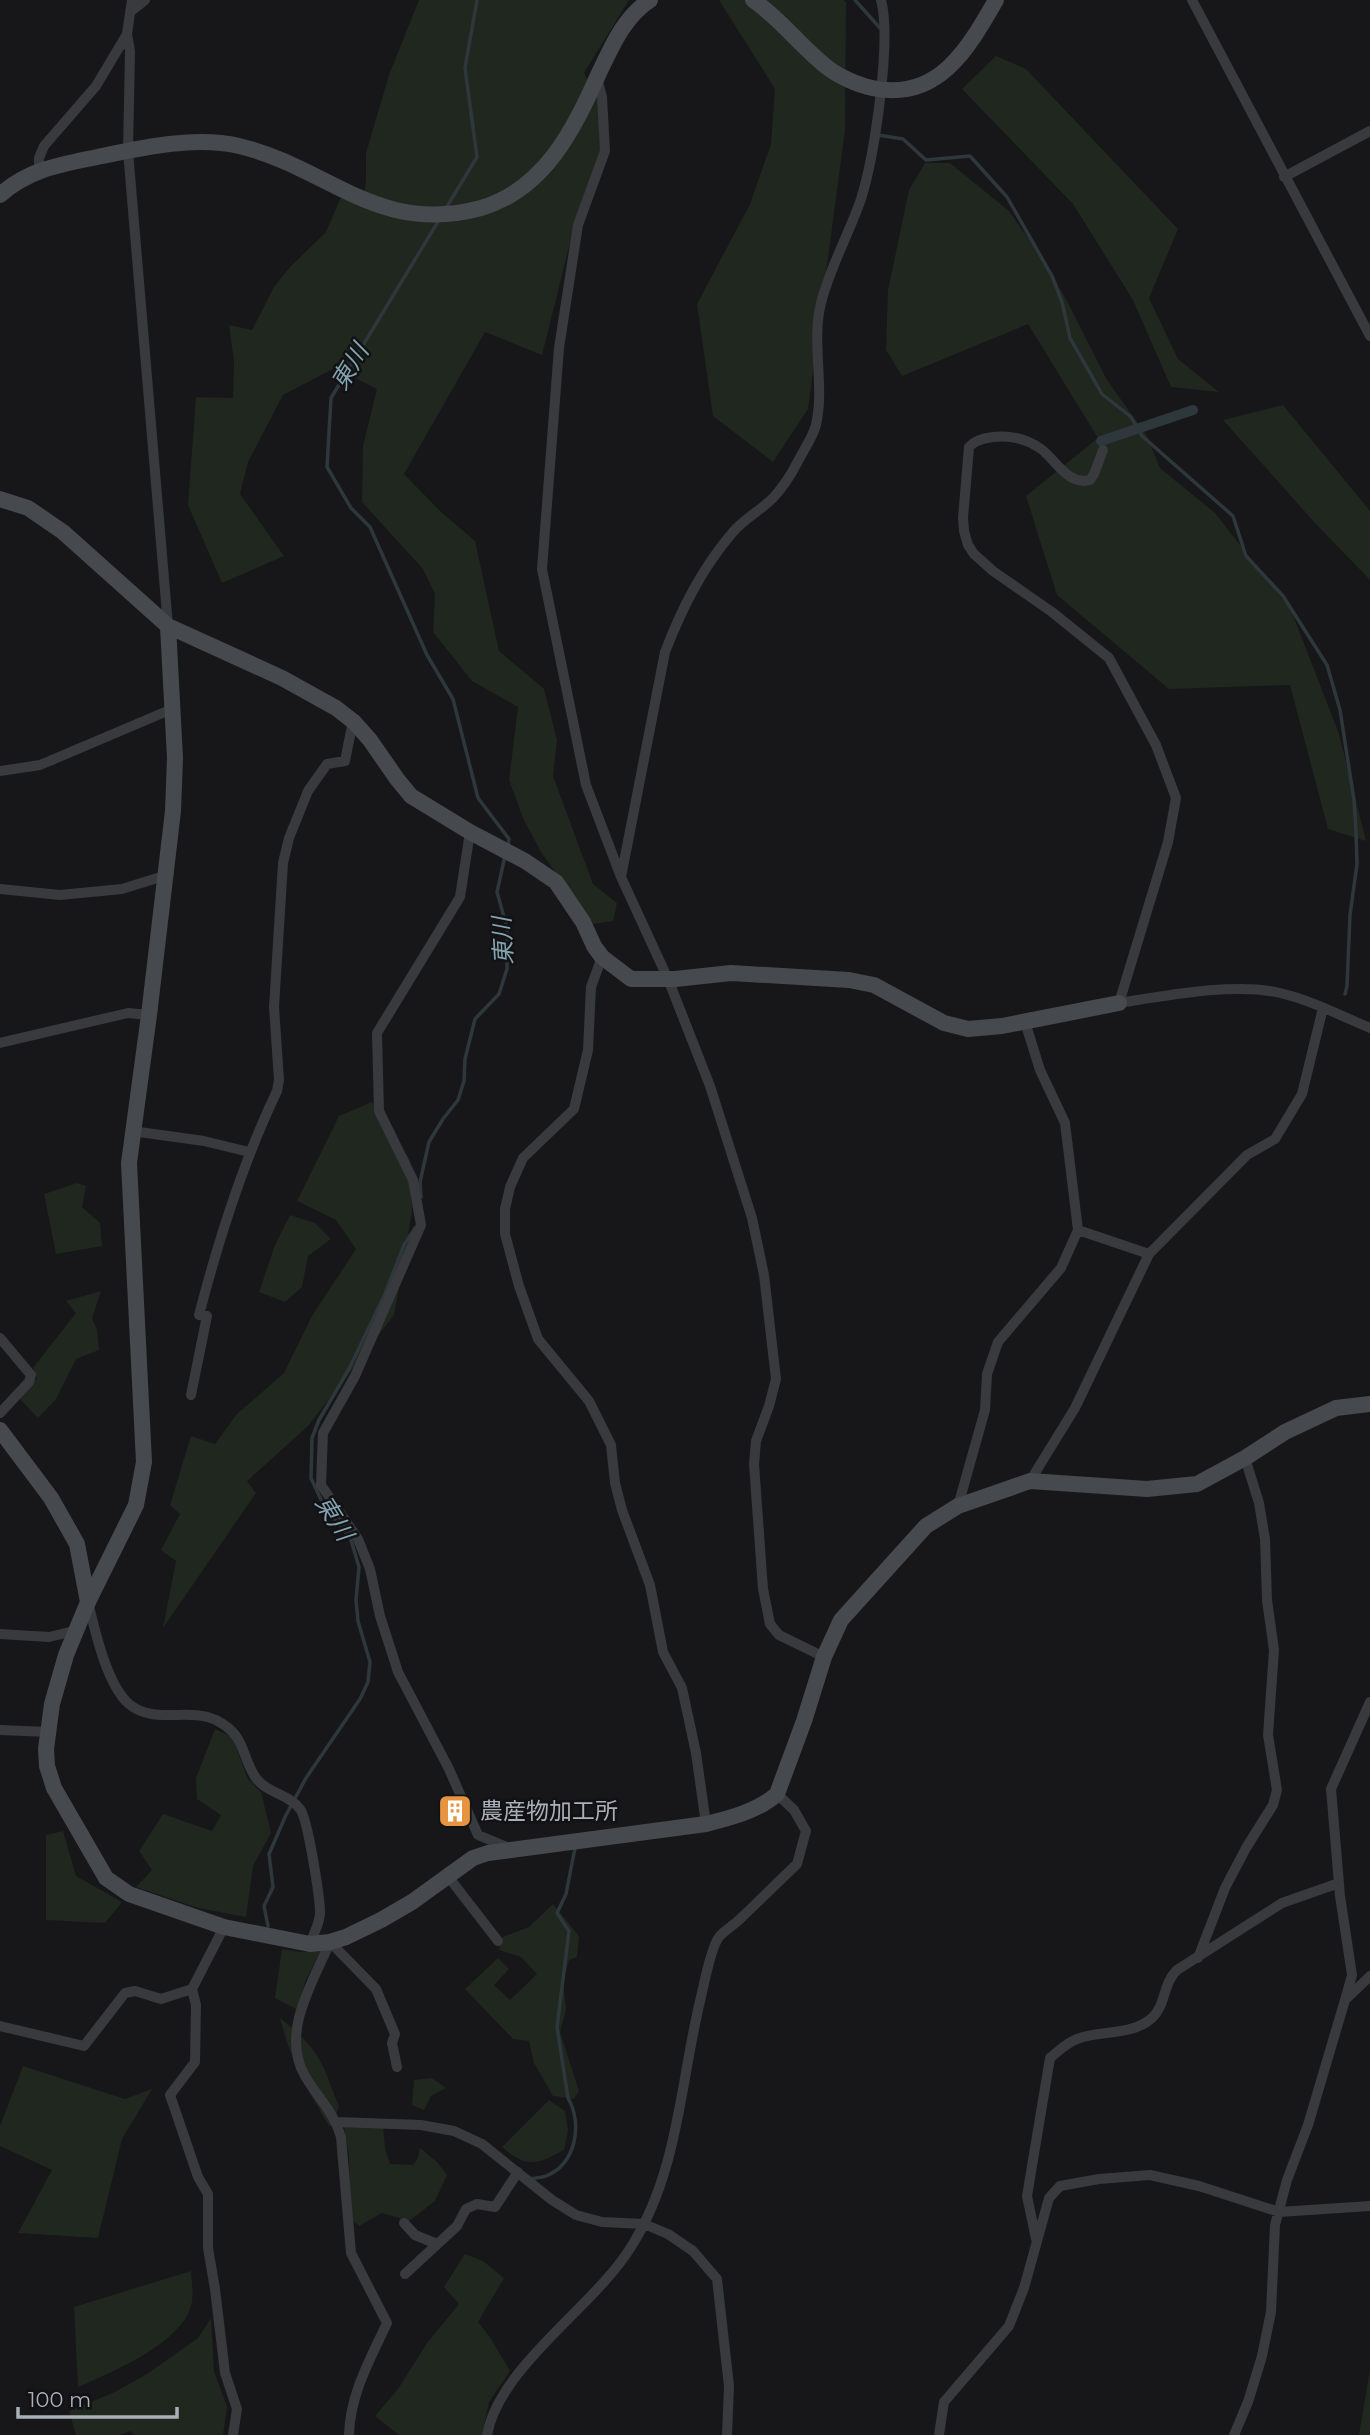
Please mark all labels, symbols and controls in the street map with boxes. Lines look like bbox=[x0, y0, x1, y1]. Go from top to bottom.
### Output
water label: 東川 bbox=[325, 336, 376, 395]
water label: 東川 bbox=[487, 913, 518, 966]
water label: 東川 bbox=[309, 1490, 361, 1548]
building icon: 農産物加工所 bbox=[436, 1792, 474, 1830]
place label: 農産物加工所 bbox=[480, 1797, 618, 1825]
scale bar bbox=[18, 2376, 177, 2420]
text: 100 m bbox=[28, 2387, 91, 2412]

